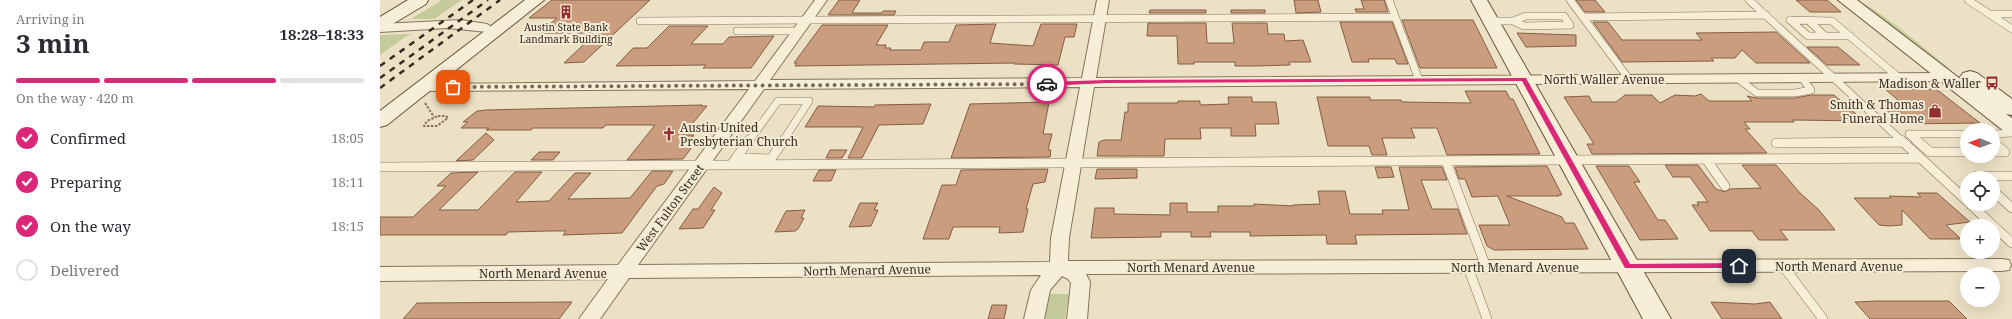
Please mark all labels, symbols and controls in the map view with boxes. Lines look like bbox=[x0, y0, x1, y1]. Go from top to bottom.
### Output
building icon: Austin State Bank Landmark Building bbox=[558, 4, 574, 20]
text: Arriving in bbox=[16, 10, 85, 28]
place label: Austin State Bank Landmark Building bbox=[519, 20, 613, 46]
text: 18:28–18:33 bbox=[280, 24, 364, 44]
text: 3 min bbox=[16, 25, 90, 61]
courier bbox=[1027, 64, 1067, 104]
pin bbox=[436, 70, 470, 104]
street label: North Waller Avenue bbox=[1544, 71, 1664, 88]
icon: car bbox=[1036, 73, 1058, 95]
place label: Madison & Waller bbox=[1879, 75, 1981, 92]
bus stop icon: Madison & Waller bbox=[1984, 75, 2000, 91]
icon: bag bbox=[442, 76, 464, 98]
text: On the way · 420 m bbox=[16, 89, 134, 107]
place label: Smith & Thomas Funeral Home bbox=[1830, 96, 1924, 127]
shop icon: Smith & Thomas Funeral Home bbox=[1927, 103, 1943, 119]
place label: Austin United Presbyterian Church bbox=[680, 119, 799, 150]
north arrow bbox=[1960, 123, 2000, 163]
map controls bbox=[1960, 123, 2000, 307]
church icon: Austin United Presbyterian Church bbox=[661, 126, 677, 142]
icon: check bbox=[16, 127, 38, 149]
text: Confirmed bbox=[50, 128, 126, 148]
text: 18:05 bbox=[331, 129, 364, 147]
street label: West Fulton Street bbox=[632, 161, 708, 255]
icon: check bbox=[16, 171, 38, 193]
button: locate bbox=[1960, 171, 2000, 211]
text: Preparing bbox=[50, 172, 121, 192]
text: 18:11 bbox=[331, 173, 364, 191]
icon: check bbox=[16, 215, 38, 237]
text: On the way bbox=[50, 216, 131, 236]
text: 18:15 bbox=[331, 217, 364, 235]
button: + bbox=[1960, 219, 2000, 259]
pin bbox=[1722, 249, 1756, 283]
icon: home bbox=[1728, 255, 1750, 277]
street label: North Menard Avenue bbox=[1775, 258, 1903, 275]
street label: North Menard Avenue bbox=[1127, 259, 1255, 276]
street label: North Menard Avenue bbox=[1451, 259, 1579, 276]
text: Delivered bbox=[50, 260, 119, 280]
street label: North Menard Avenue bbox=[803, 260, 931, 280]
street label: North Menard Avenue bbox=[479, 265, 607, 282]
button: − bbox=[1960, 267, 2000, 307]

